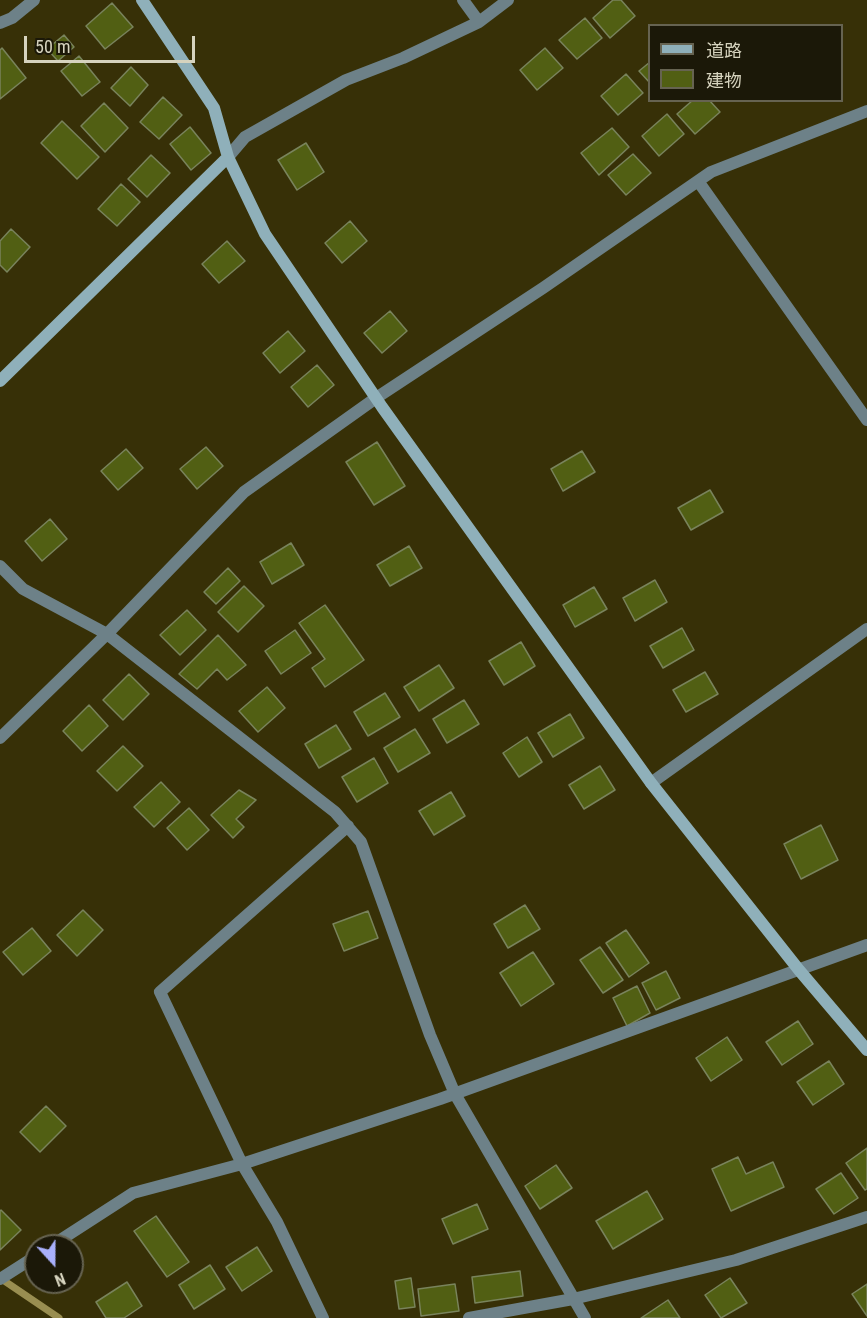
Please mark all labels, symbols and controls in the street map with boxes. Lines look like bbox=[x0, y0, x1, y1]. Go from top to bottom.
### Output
scale bar bbox=[27, 24, 198, 62]
legend bbox=[648, 24, 843, 102]
text: 50 m bbox=[35, 36, 70, 57]
text: 道路 bbox=[706, 40, 742, 61]
text: 建物 bbox=[706, 70, 742, 91]
north arrow bbox=[24, 1234, 84, 1294]
text: N bbox=[52, 1269, 68, 1290]

